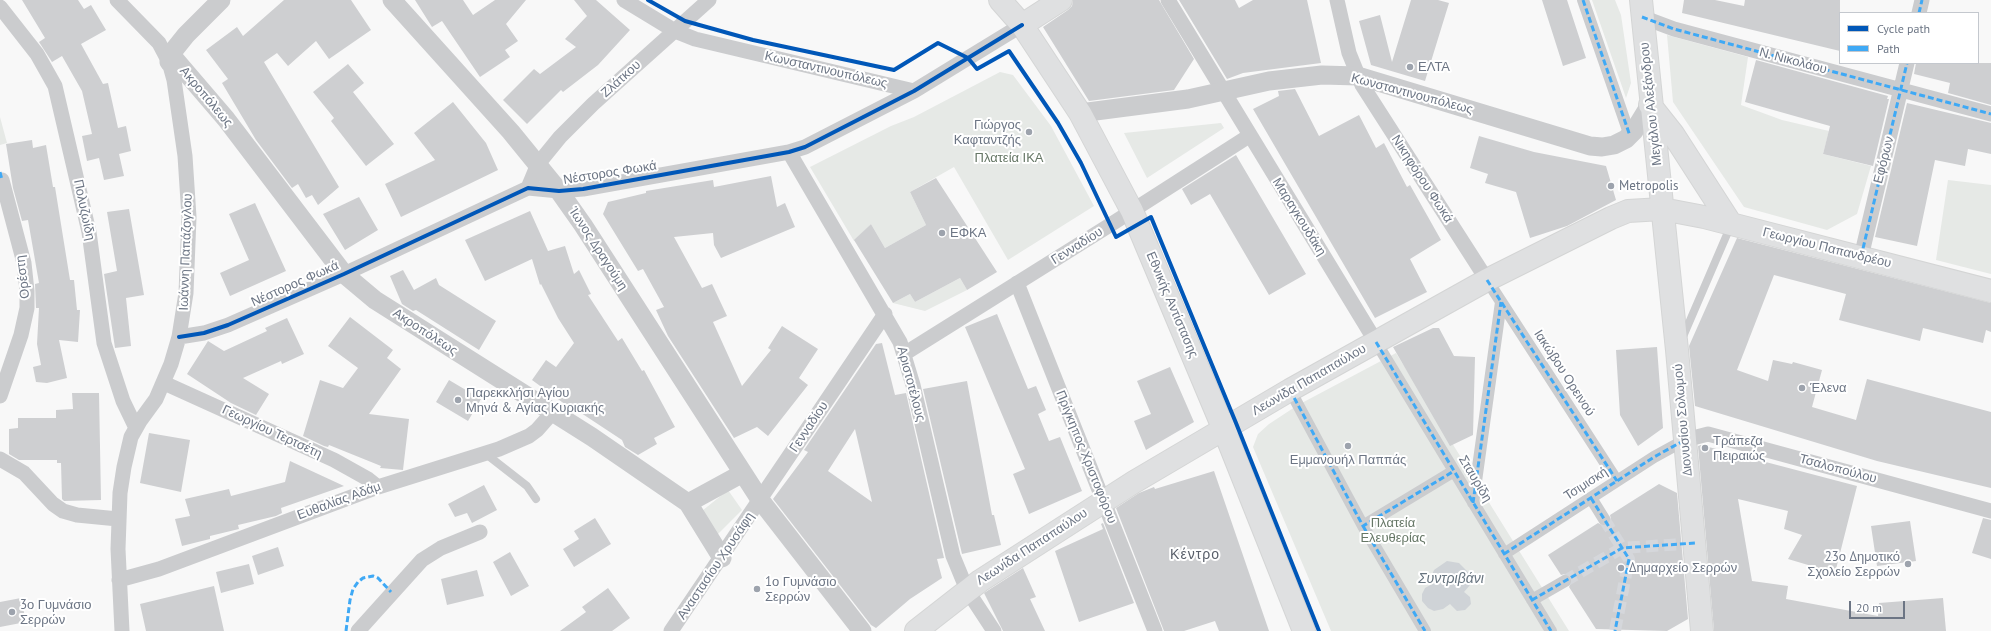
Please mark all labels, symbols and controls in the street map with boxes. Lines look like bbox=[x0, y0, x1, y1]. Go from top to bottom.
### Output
legend bbox=[1839, 12, 1979, 64]
text: Cycle path bbox=[1877, 21, 1930, 36]
street label: Μεγάλου Αλεξάνδρου bbox=[1637, 41, 1665, 167]
text: Path bbox=[1877, 41, 1900, 56]
street label: Ν. Νικολάου bbox=[1757, 44, 1829, 78]
street label: Κωνσταντινουπόλεως bbox=[763, 48, 889, 92]
street label: Ζλάτκου bbox=[598, 57, 644, 101]
place label: ΕΛΤΑ bbox=[1418, 59, 1450, 75]
marker: ΕΛΤΑ bbox=[1405, 62, 1415, 72]
street label: Ακροπόλεως bbox=[176, 64, 236, 130]
street label: Κωνσταντινουπόλεως bbox=[1349, 70, 1475, 118]
place label: Γιώργος Καφταντζής bbox=[954, 117, 1021, 148]
marker: Γιώργος Καφταντζής bbox=[1024, 127, 1034, 137]
street label: Νικηφόρου Φωκά bbox=[1388, 132, 1456, 226]
street label: Εφόρων bbox=[1871, 135, 1897, 185]
park label: Πλατεία ΙΚΑ bbox=[975, 150, 1043, 166]
street label: Νέστορος Φωκά bbox=[562, 158, 658, 188]
street label: Μαραγκουδάκη bbox=[1269, 175, 1329, 259]
street label: Πολυζωίδη bbox=[70, 178, 98, 242]
place label: Metropolis bbox=[1619, 178, 1678, 194]
marker: Metropolis bbox=[1606, 181, 1616, 191]
street label: Ιωάννη Παπάζογλου bbox=[176, 193, 196, 311]
street label: Ίωνος Δραγούμη bbox=[565, 204, 631, 294]
street label: Γενναδίου bbox=[1048, 224, 1106, 268]
street label: Γεωργίου Παπανδρέου bbox=[1761, 224, 1893, 272]
place label: ΕΦΚΑ bbox=[950, 225, 986, 241]
marker: ΕΦΚΑ bbox=[937, 228, 947, 238]
street label: Εθνικής Αντίστασης bbox=[1143, 250, 1201, 360]
street label: Ορέστη bbox=[13, 254, 33, 300]
street label: Νέστορος Φωκά bbox=[249, 258, 341, 310]
street label: Ακροπόλεως bbox=[390, 305, 460, 359]
street label: Ιακώβου Ορεινού bbox=[1530, 327, 1598, 419]
street label: Λεωνίδα Παπαπαύλου bbox=[1249, 341, 1369, 419]
street label: Αριστοτέλους bbox=[894, 345, 928, 423]
street label: Διονυσίου Σολωμού bbox=[1670, 363, 1696, 477]
place label: Έλενα bbox=[1810, 380, 1847, 396]
marker: Έλενα bbox=[1797, 383, 1807, 393]
place label: Παρεκκλήσι Αγίου Μηνά & Αγίας Κυριακής bbox=[466, 385, 604, 416]
street label: Πρίγκηπος Χριστοφόρου bbox=[1052, 388, 1120, 526]
marker: Παρεκκλήσι Αγίου Μηνά & Αγίας Κυριακής bbox=[453, 395, 463, 405]
street label: Γενναδίου bbox=[786, 399, 832, 455]
street label: Γεωργίου Τερτσέτη bbox=[220, 402, 324, 462]
place label: Τράπεζα Πειραιώς bbox=[1713, 433, 1765, 464]
marker: Εμμανουήλ Παππάς bbox=[1343, 441, 1353, 451]
marker: Τράπεζα Πειραιώς bbox=[1700, 443, 1710, 453]
street label: Τσαλοπούλου bbox=[1798, 451, 1878, 487]
place label: Εμμανουήλ Παππάς bbox=[1290, 452, 1406, 468]
street label: Σταυρίδη bbox=[1455, 453, 1495, 505]
street label: Τσιμισκή bbox=[1561, 464, 1611, 504]
street label: Ευθαλίας Αδάμ bbox=[295, 479, 383, 523]
street label: Λεωνίδα Παπαπαύλου bbox=[974, 505, 1090, 589]
street label: Αναστασίου Χρυσάφη bbox=[674, 509, 758, 623]
park label: Πλατεία Ελευθερίας bbox=[1360, 515, 1426, 546]
district label: Κέντρο bbox=[1170, 547, 1220, 563]
place label: 23ο Δημοτικό Σχολείο Σερρών bbox=[1807, 549, 1900, 580]
marker: 23ο Δημοτικό Σχολείο Σερρών bbox=[1903, 559, 1913, 569]
place label: Δημαρχείο Σερρών bbox=[1629, 560, 1737, 576]
marker: Δημαρχείο Σερρών bbox=[1616, 563, 1626, 573]
water label: Συντριβάνι bbox=[1418, 571, 1484, 587]
place label: 1ο Γυμνάσιο Σερρών bbox=[765, 574, 836, 605]
marker: 1ο Γυμνάσιο Σερρών bbox=[752, 584, 762, 594]
scale bar bbox=[1851, 593, 1907, 619]
place label: 3ο Γυμνάσιο Σερρών bbox=[20, 597, 91, 628]
text: 20 m bbox=[1856, 600, 1882, 615]
marker: 3ο Γυμνάσιο Σερρών bbox=[7, 607, 17, 617]

